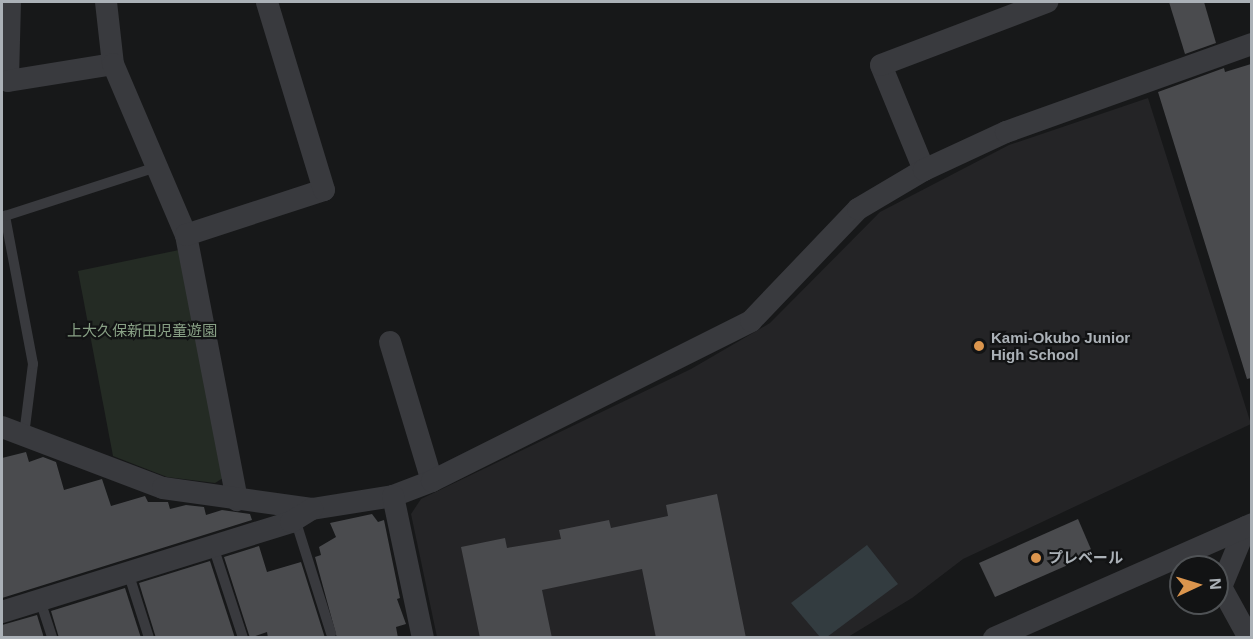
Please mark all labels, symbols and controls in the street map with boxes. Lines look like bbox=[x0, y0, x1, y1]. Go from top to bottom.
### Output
park label: 上大久保新田児童遊園 bbox=[67, 322, 217, 340]
place label: Kami-Okubo Junior High School bbox=[991, 328, 1130, 363]
marker: Kami-Okubo Junior High School bbox=[972, 339, 986, 353]
place label: プレベール bbox=[1048, 549, 1123, 567]
marker: プレベール bbox=[1029, 551, 1043, 565]
north arrow bbox=[1169, 555, 1229, 615]
text: N bbox=[1207, 577, 1224, 590]

